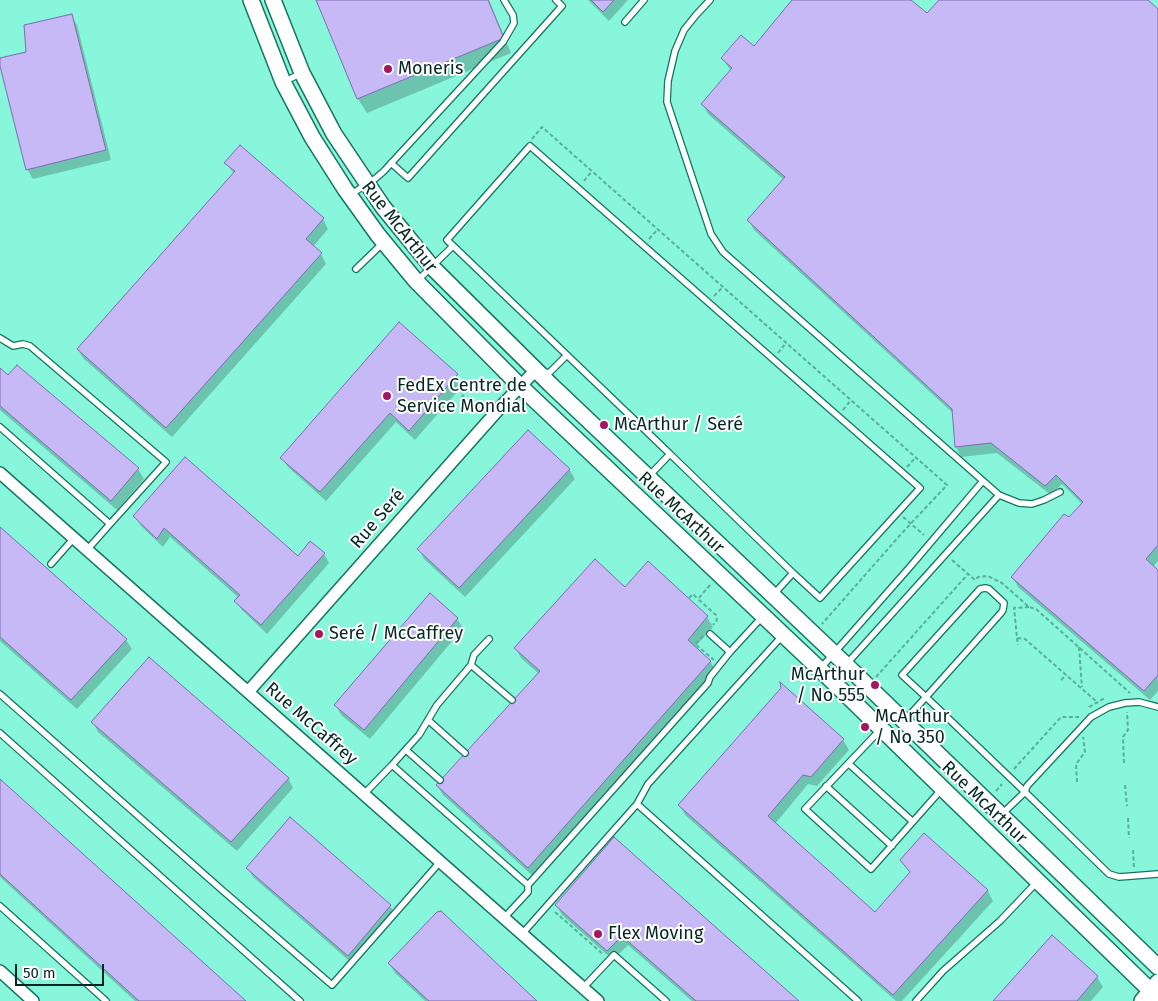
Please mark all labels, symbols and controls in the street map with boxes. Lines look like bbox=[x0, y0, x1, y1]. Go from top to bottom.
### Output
place label: Moneris bbox=[398, 58, 463, 80]
marker: Moneris bbox=[382, 63, 394, 75]
street label: Rue McArthur bbox=[357, 177, 441, 277]
place label: FedEx Centre de Service Mondial bbox=[397, 375, 527, 418]
marker: FedEx Centre de Service Mondial bbox=[381, 390, 393, 402]
place label: McArthur / Seré bbox=[614, 414, 743, 436]
marker: McArthur / Seré bbox=[598, 419, 610, 431]
street label: Rue McArthur bbox=[633, 467, 729, 559]
street label: Rue Seré bbox=[346, 485, 410, 553]
place label: Seré / McCaffrey bbox=[329, 623, 463, 645]
marker: Seré / McCaffrey bbox=[313, 628, 325, 640]
place label: McArthur / No 555 bbox=[791, 664, 865, 706]
street label: Rue McCaffrey bbox=[260, 678, 362, 770]
marker: McArthur / No 555 bbox=[869, 679, 881, 691]
place label: McArthur / No 350 bbox=[875, 706, 949, 749]
marker: McArthur / No 350 bbox=[859, 721, 871, 733]
street label: Rue McArthur bbox=[937, 757, 1031, 849]
place label: Flex Moving bbox=[608, 923, 703, 945]
marker: Flex Moving bbox=[592, 928, 604, 940]
scale bar bbox=[18, 954, 106, 986]
text: 50 m bbox=[23, 964, 56, 982]

